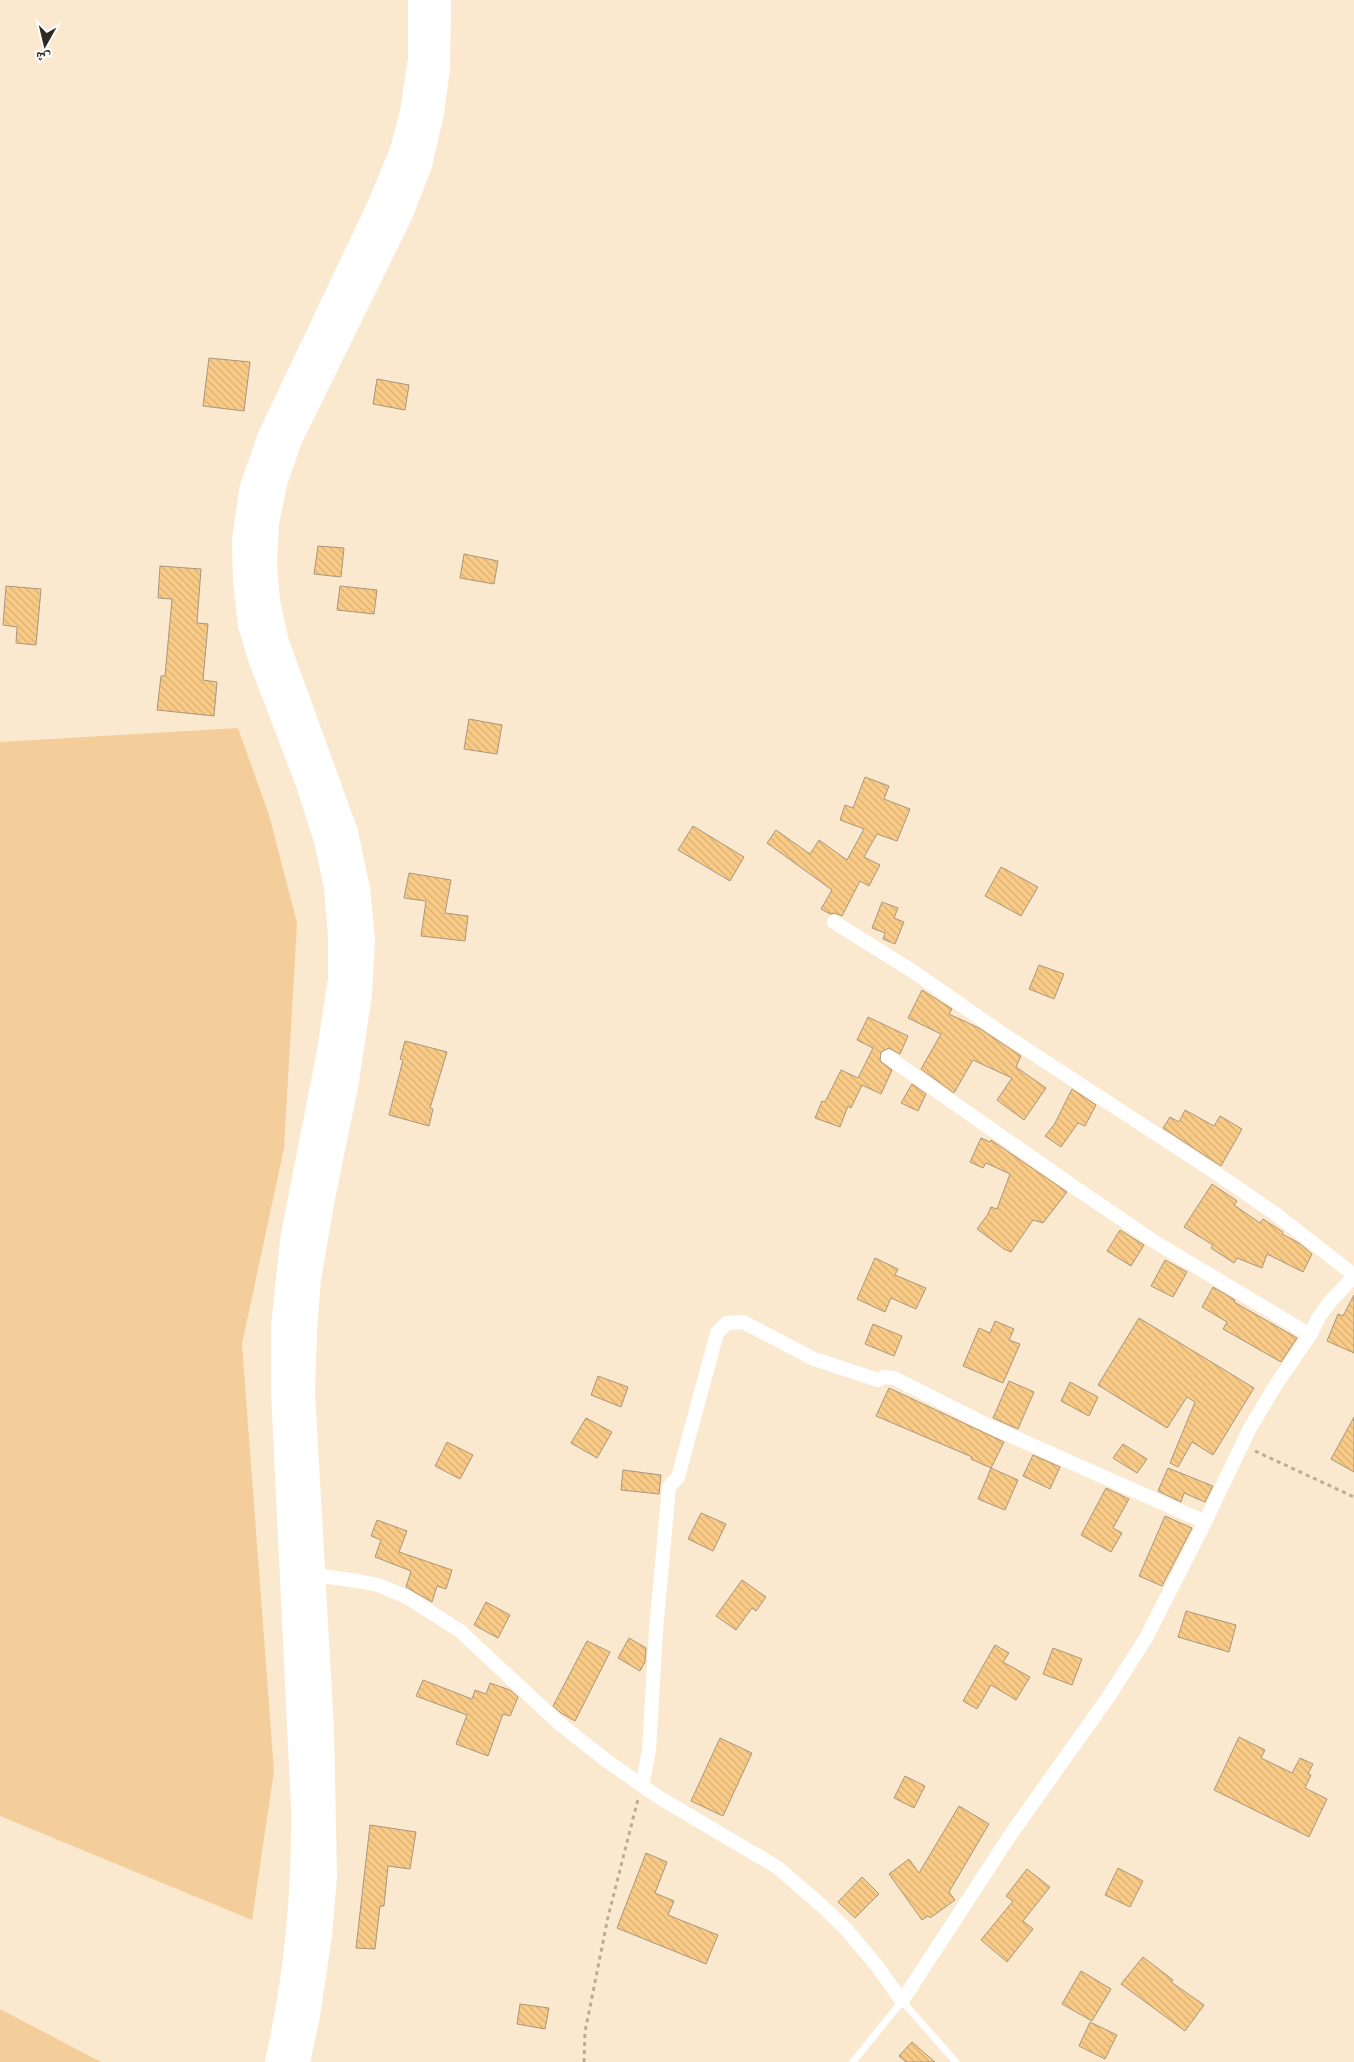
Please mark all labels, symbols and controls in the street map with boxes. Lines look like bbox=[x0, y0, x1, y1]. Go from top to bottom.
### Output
north arrow bbox=[20, 20, 70, 70]
text: ش bbox=[34, 48, 52, 68]

